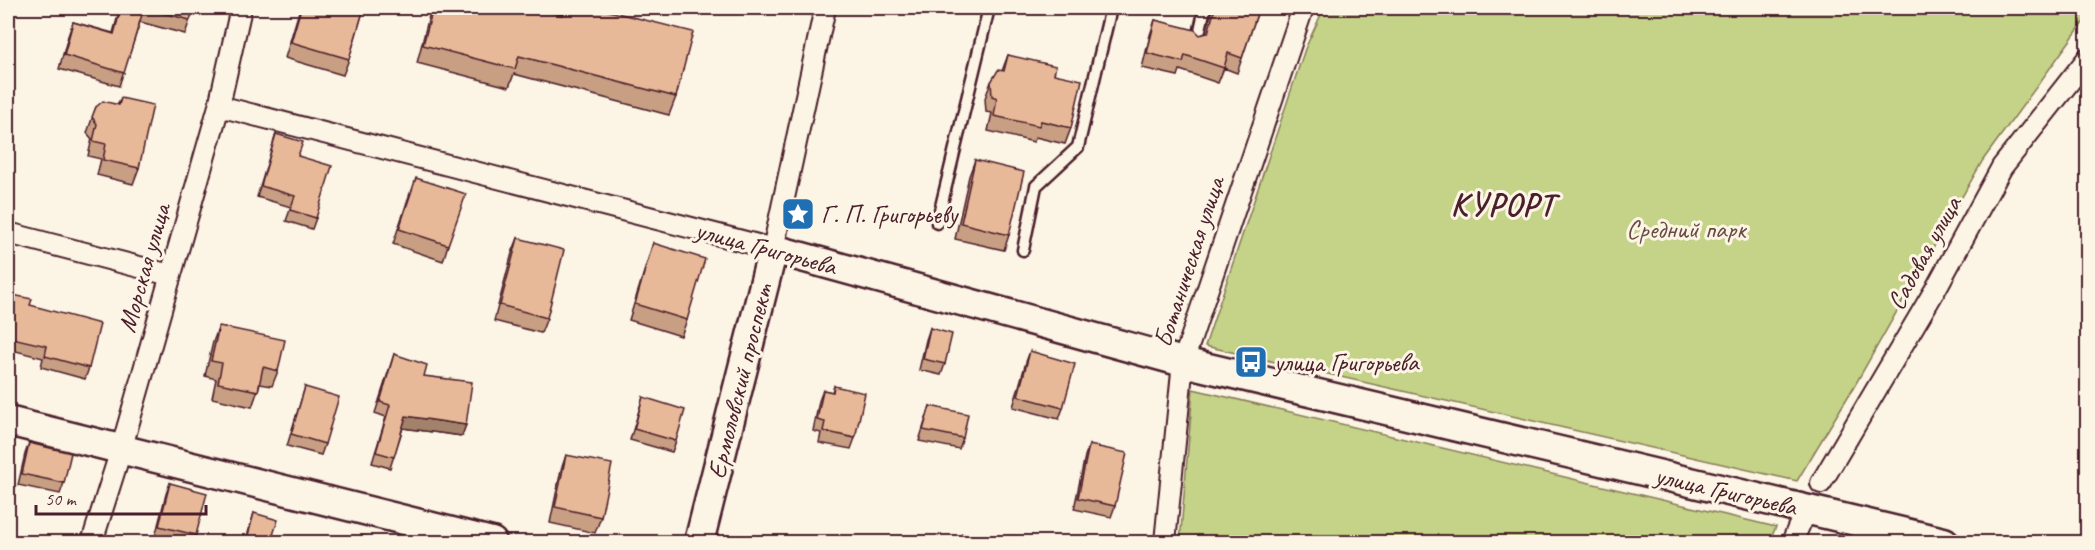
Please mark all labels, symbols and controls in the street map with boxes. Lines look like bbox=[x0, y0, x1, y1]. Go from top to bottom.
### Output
street label: Ботаническая улица bbox=[1146, 171, 1233, 351]
district label: КУРОРТ bbox=[1451, 184, 1561, 225]
street label: Садовая улица bbox=[1879, 189, 1969, 316]
place icon: Г. П. Григорьеву bbox=[780, 196, 816, 232]
street label: Морская улица bbox=[110, 198, 179, 336]
place label: Г. П. Григорьеву bbox=[821, 198, 959, 231]
street label: улица Григорьева bbox=[690, 213, 842, 283]
park label: Средний парк bbox=[1626, 213, 1747, 246]
street label: Ермоловский проспект bbox=[700, 279, 781, 482]
bus stop icon: улица Григорьева bbox=[1233, 344, 1269, 380]
place label: улица Григорьева bbox=[1272, 346, 1420, 379]
street label: улица Григорьева bbox=[1650, 458, 1802, 524]
scale bar bbox=[36, 478, 206, 516]
text: 50 m bbox=[45, 488, 78, 510]

